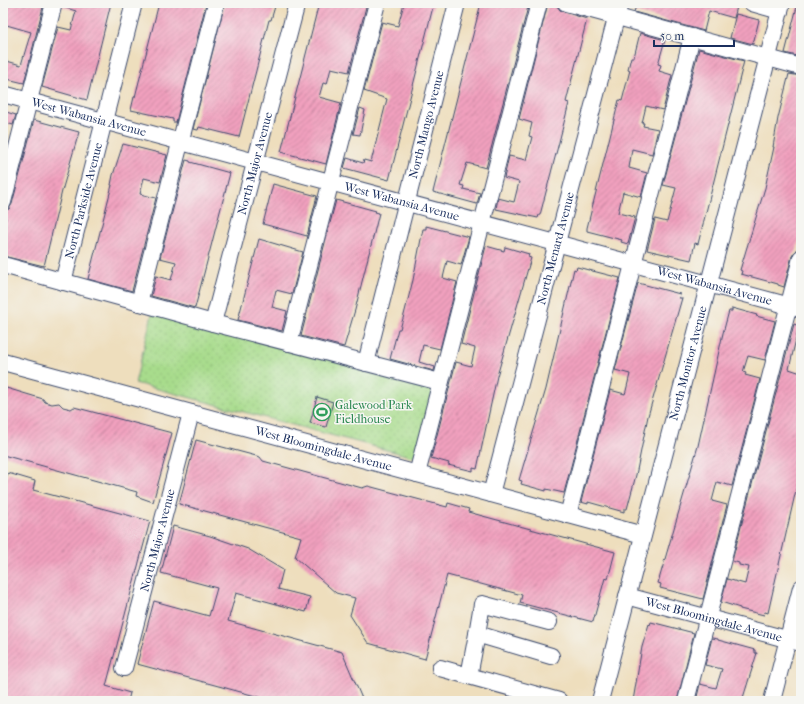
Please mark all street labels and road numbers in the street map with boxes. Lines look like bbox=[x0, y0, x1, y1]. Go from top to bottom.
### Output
street label: North Mango Avenue bbox=[406, 69, 447, 180]
street label: West Wabansia Avenue bbox=[29, 95, 148, 139]
street label: North Major Avenue bbox=[235, 110, 275, 216]
street label: North Parkside Avenue bbox=[62, 141, 105, 260]
street label: West Wabansia Avenue bbox=[342, 179, 461, 224]
street label: North Menard Avenue bbox=[534, 190, 577, 306]
street label: West Wabansia Avenue bbox=[655, 263, 774, 308]
street label: North Monitor Avenue bbox=[666, 305, 710, 422]
street label: West Bloomingdale Avenue bbox=[253, 423, 393, 474]
street label: North Major Avenue bbox=[137, 487, 178, 593]
street label: West Bloomingdale Avenue bbox=[643, 594, 784, 645]

